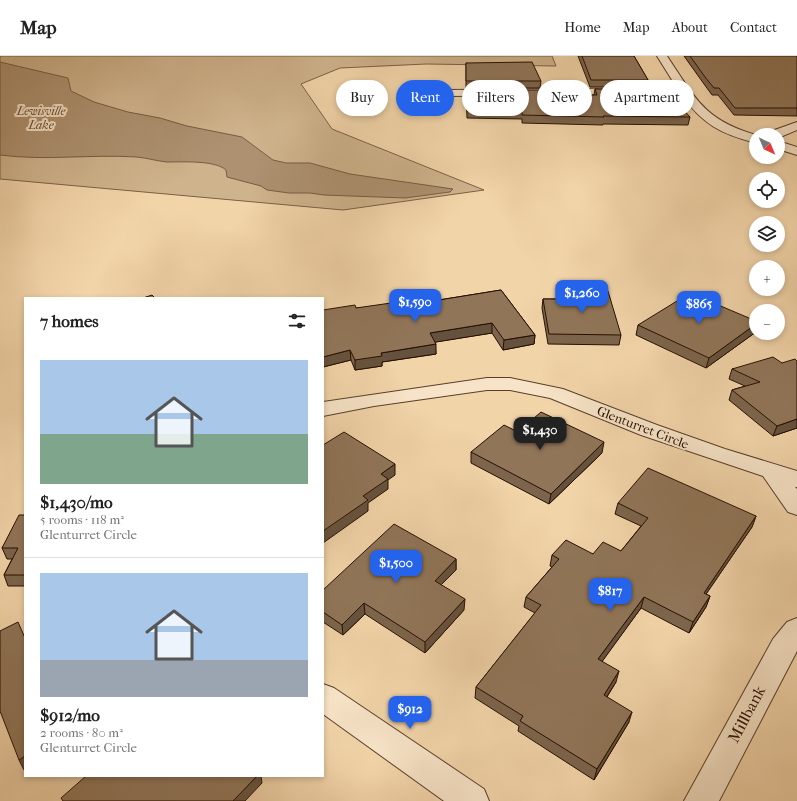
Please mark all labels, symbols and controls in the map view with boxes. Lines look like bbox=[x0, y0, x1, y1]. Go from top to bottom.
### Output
text: Map bbox=[20, 17, 56, 39]
text: Home bbox=[564, 19, 601, 36]
text: Map bbox=[623, 19, 650, 36]
text: About bbox=[672, 19, 708, 36]
text: Contact bbox=[730, 19, 777, 36]
chip: Buy bbox=[336, 80, 388, 116]
chip: Rent bbox=[396, 80, 454, 116]
chip: Filters bbox=[462, 80, 529, 116]
chip: New bbox=[537, 80, 592, 116]
chip: Apartment bbox=[600, 80, 694, 116]
water label: Lewisville Lake bbox=[16, 104, 66, 132]
north arrow bbox=[749, 128, 785, 164]
map controls bbox=[749, 128, 785, 340]
button: locate bbox=[749, 172, 785, 208]
button: layers bbox=[749, 216, 785, 252]
button: + bbox=[749, 260, 785, 296]
pin: $1,260 bbox=[549, 280, 615, 314]
text: $1,260 bbox=[564, 285, 600, 300]
pin: $1,590 bbox=[382, 289, 448, 323]
pin: $865 bbox=[675, 291, 723, 325]
text: $1,590 bbox=[398, 294, 432, 309]
text: $865 bbox=[686, 296, 712, 311]
button: − bbox=[749, 304, 785, 340]
icon: filters bbox=[286, 310, 308, 332]
text: 7 homes bbox=[40, 311, 99, 331]
icon: home bbox=[138, 386, 210, 458]
street label: Glenturret Circle bbox=[595, 403, 691, 452]
pin: $1,430 bbox=[507, 417, 573, 451]
text: $1,430 bbox=[522, 422, 558, 437]
text: $1,430/mo bbox=[40, 492, 113, 512]
text: 5 rooms · 118 m² bbox=[40, 512, 124, 527]
text: Glenturret Circle bbox=[40, 527, 137, 542]
pin: $1,500 bbox=[363, 550, 429, 584]
text: $1,500 bbox=[379, 555, 413, 570]
pin: $817 bbox=[586, 578, 634, 612]
text: $817 bbox=[598, 583, 622, 598]
icon: home bbox=[138, 599, 210, 671]
street label: Millbank bbox=[724, 682, 770, 746]
pin: $912 bbox=[386, 696, 434, 730]
text: $912 bbox=[397, 701, 423, 716]
text: $912/mo bbox=[40, 705, 100, 725]
text: 2 rooms · 80 m² bbox=[40, 725, 123, 740]
text: Glenturret Circle bbox=[40, 740, 137, 755]

